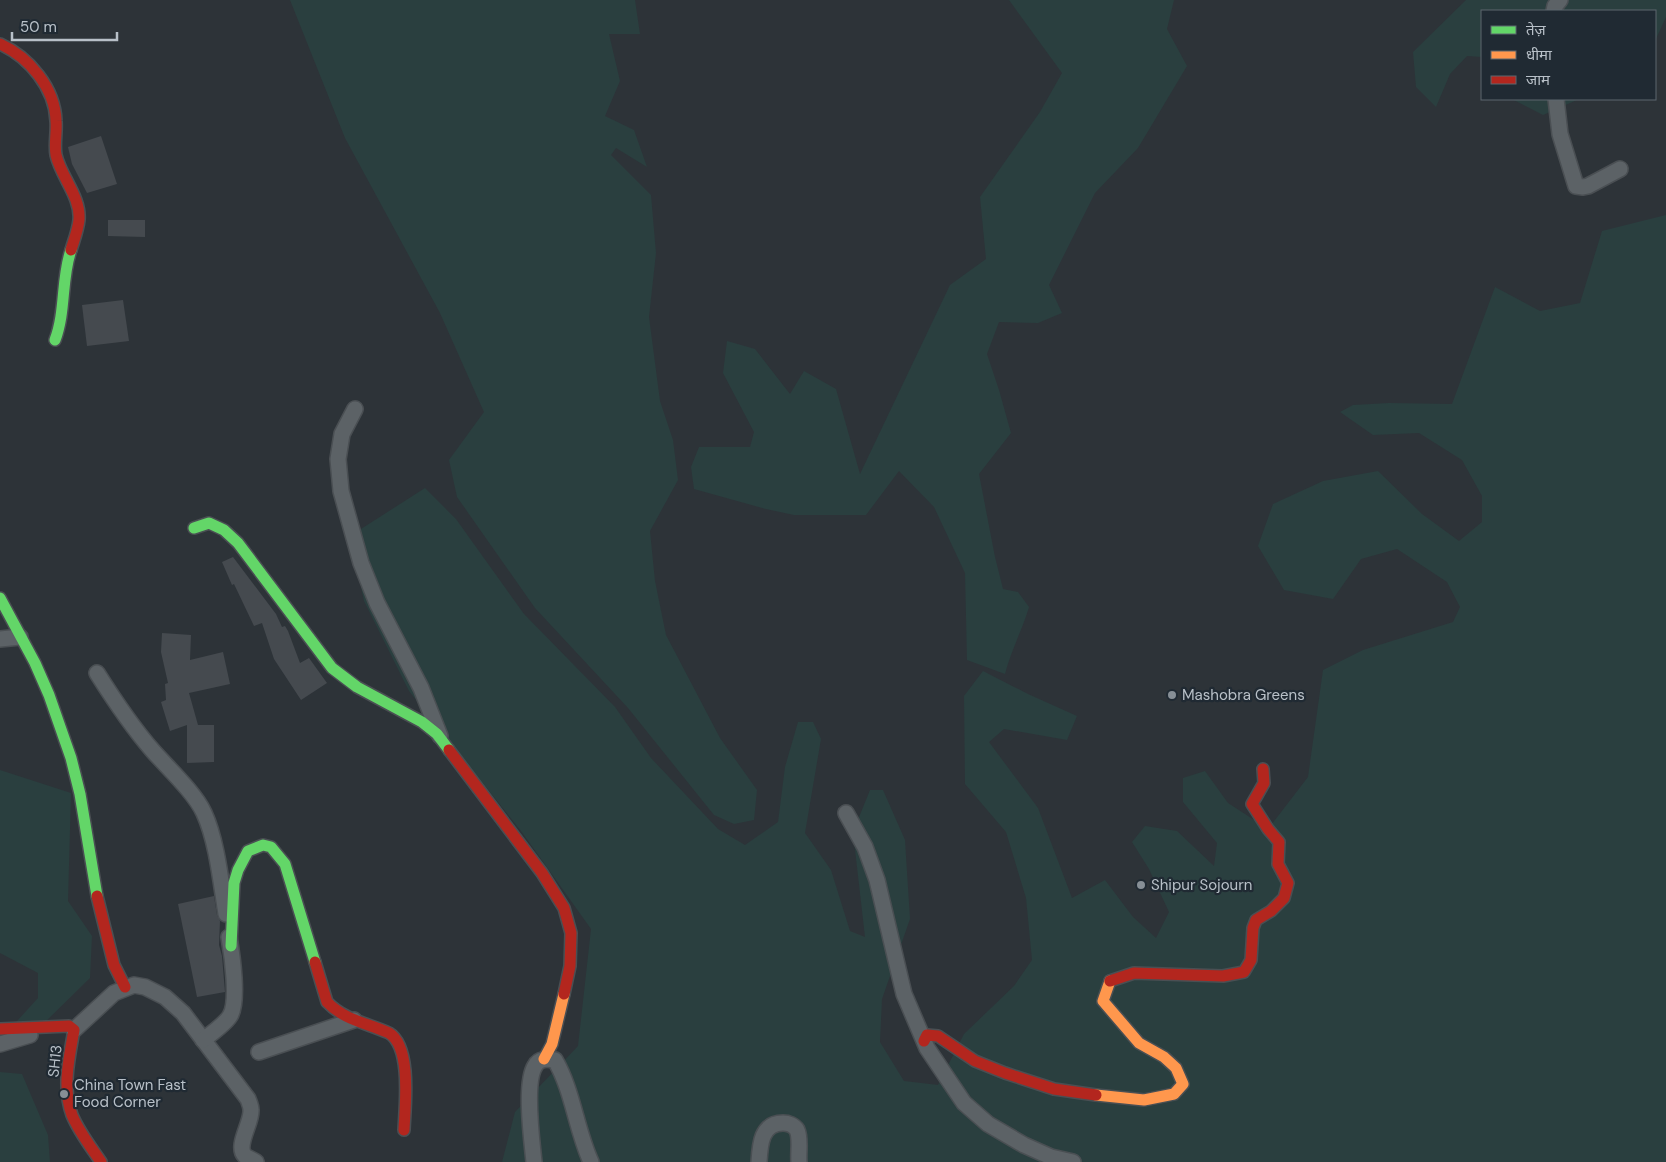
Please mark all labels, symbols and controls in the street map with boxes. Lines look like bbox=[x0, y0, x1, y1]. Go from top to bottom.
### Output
scale bar bbox=[12, 10, 118, 42]
legend bbox=[1481, 10, 1656, 100]
text: 50 m bbox=[20, 17, 57, 37]
text: तेज़ bbox=[1526, 20, 1547, 40]
text: धीमा bbox=[1526, 45, 1553, 65]
text: जाम bbox=[1526, 70, 1551, 90]
place label: Mashobra Greens bbox=[1182, 685, 1305, 705]
marker: Mashobra Greens bbox=[1166, 689, 1178, 701]
place label: Shipur Sojourn bbox=[1151, 875, 1252, 895]
marker: Shipur Sojourn bbox=[1135, 879, 1147, 891]
street label: SH13 bbox=[43, 1044, 67, 1078]
place label: China Town Fast Food Corner bbox=[74, 1075, 186, 1112]
marker: China Town Fast Food Corner bbox=[58, 1088, 70, 1100]

